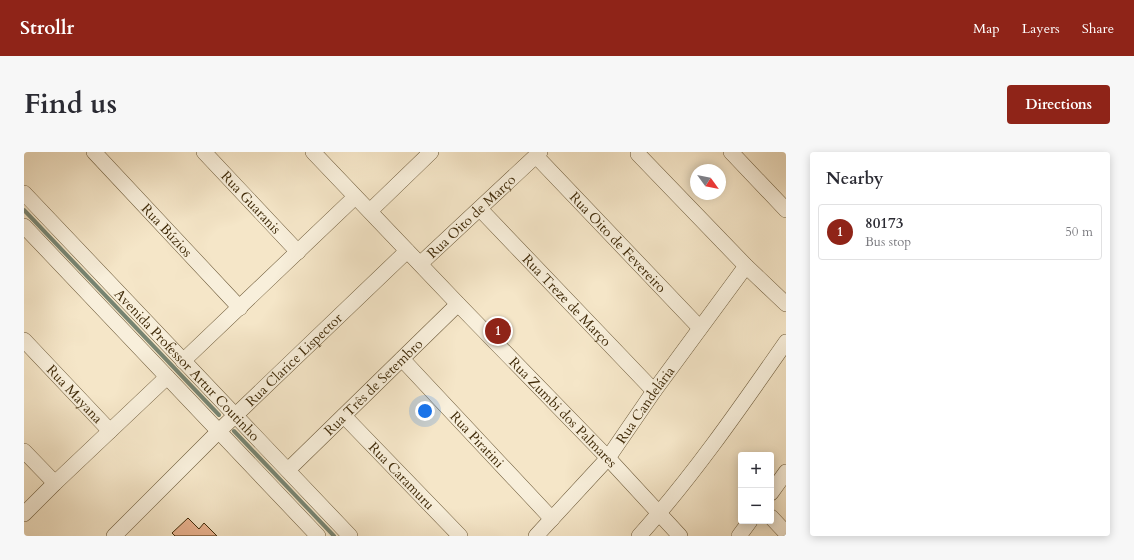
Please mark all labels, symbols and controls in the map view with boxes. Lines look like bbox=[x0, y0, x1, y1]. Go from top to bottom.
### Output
text: Strollr bbox=[20, 15, 74, 41]
text: Map bbox=[973, 19, 1000, 38]
text: Layers bbox=[1022, 19, 1060, 38]
text: Share bbox=[1082, 19, 1114, 38]
text: Find us bbox=[24, 85, 117, 123]
button: Directions bbox=[1007, 85, 1110, 124]
north arrow bbox=[690, 164, 726, 200]
street label: Rua Guaranis bbox=[217, 167, 285, 238]
text: Nearby bbox=[826, 167, 883, 190]
street label: Rua Oito de Março bbox=[423, 170, 520, 263]
street label: Rua Oito de Fevereiro bbox=[565, 188, 671, 297]
street label: Rua Búzios bbox=[137, 200, 197, 262]
text: 80173 bbox=[865, 213, 903, 233]
text: 1 bbox=[837, 223, 843, 241]
text: 50 m bbox=[1065, 223, 1093, 241]
text: Bus stop bbox=[865, 233, 911, 251]
street label: Rua Treze de Março bbox=[518, 250, 616, 351]
street label: Avenida Professor Artur Coutinho bbox=[110, 285, 264, 446]
street label: Rua Clarice Lispector bbox=[241, 308, 347, 411]
pin: 1 bbox=[485, 316, 511, 346]
street label: Rua Três de Setembro bbox=[320, 334, 427, 440]
street label: Rua Zumbi dos Palmares bbox=[505, 353, 621, 472]
street label: Rua Mayana bbox=[42, 361, 107, 428]
street label: Rua Candelária bbox=[612, 362, 679, 448]
your location bbox=[415, 401, 435, 421]
street label: Rua Piratini bbox=[446, 407, 508, 472]
street label: Rua Caramuru bbox=[364, 438, 439, 514]
map controls bbox=[738, 452, 774, 524]
button: + bbox=[738, 452, 774, 488]
button: − bbox=[738, 488, 774, 524]

